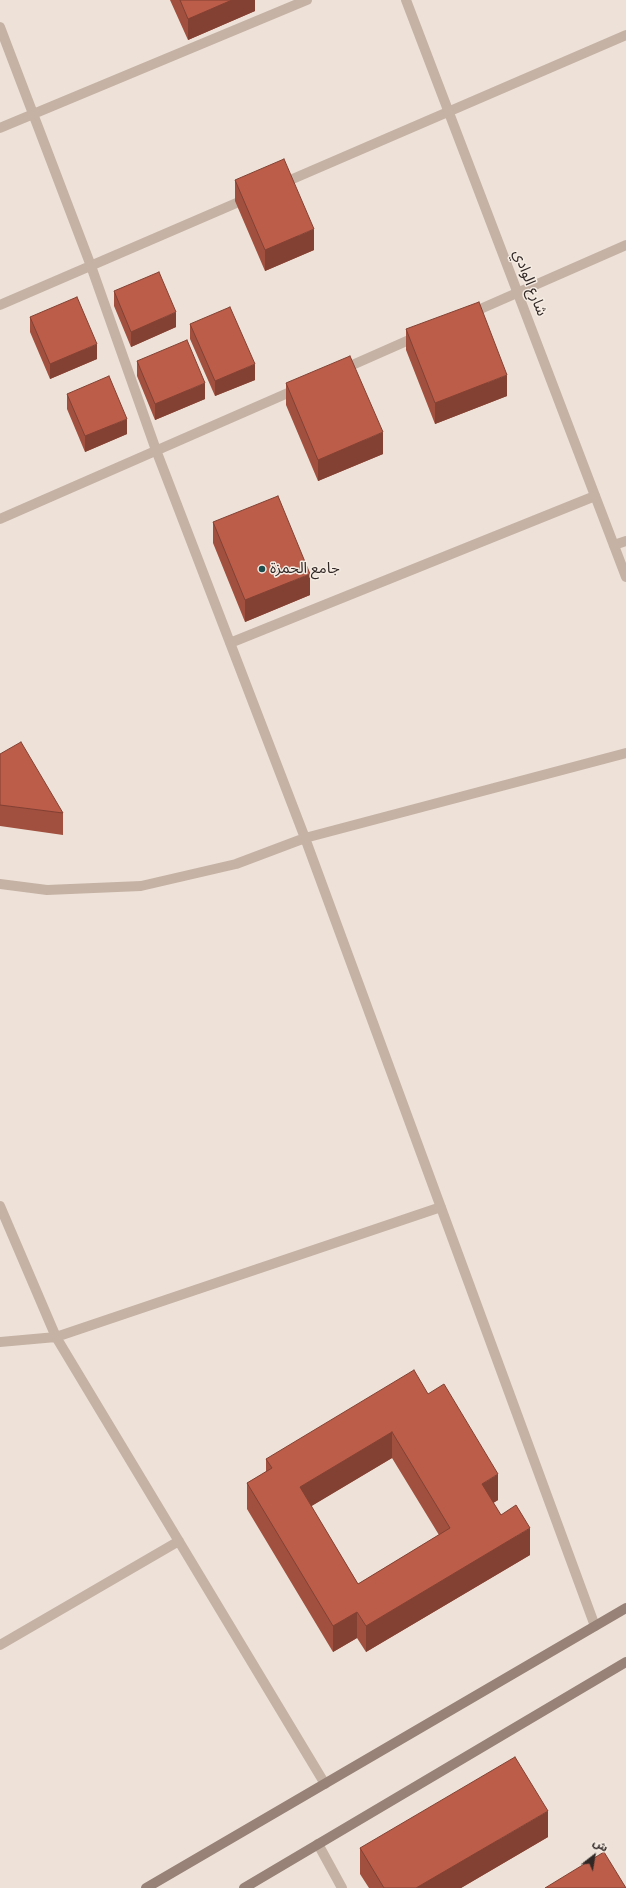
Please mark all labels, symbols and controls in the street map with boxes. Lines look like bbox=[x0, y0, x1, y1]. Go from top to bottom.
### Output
street label: شارع الوادي bbox=[509, 247, 551, 319]
place label: جامع الحمزة bbox=[270, 560, 340, 578]
marker: جامع الحمزة bbox=[257, 564, 267, 574]
north arrow bbox=[574, 1836, 614, 1876]
text: ش bbox=[591, 1836, 610, 1855]

